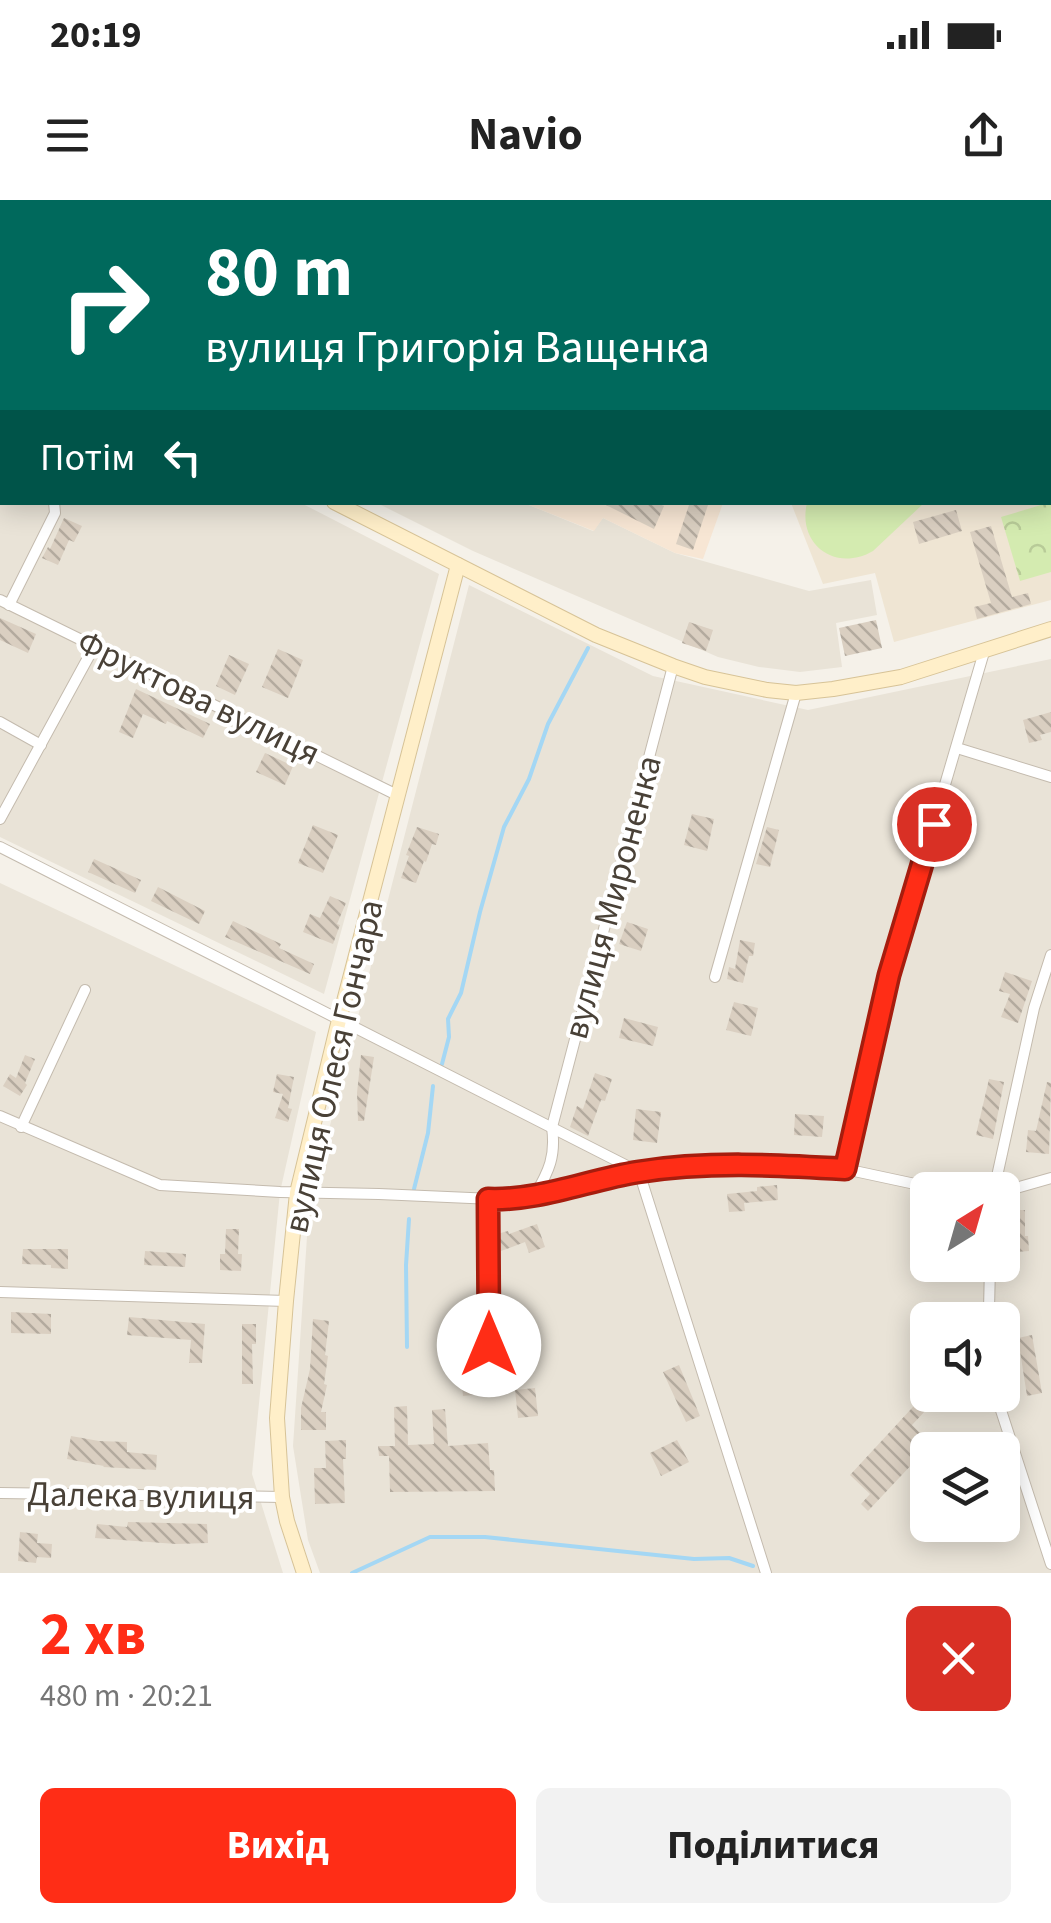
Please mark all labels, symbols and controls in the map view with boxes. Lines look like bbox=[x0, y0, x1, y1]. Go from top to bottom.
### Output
text: 20:19 bbox=[50, 8, 142, 62]
text: Navio bbox=[468, 103, 583, 167]
icon: menu bbox=[40, 108, 95, 163]
icon: share bbox=[956, 108, 1011, 163]
text: 80 m bbox=[205, 223, 353, 323]
icon: right bbox=[40, 240, 170, 370]
text: вулиця Григорія Ващенка bbox=[205, 316, 710, 380]
icon: left bbox=[155, 430, 210, 485]
text: Потім bbox=[40, 431, 135, 485]
street label: Фруктова вулиця bbox=[69, 617, 328, 778]
street label: вулиця Мироненка bbox=[551, 750, 675, 1045]
pin bbox=[892, 782, 977, 867]
icon: arrive bbox=[907, 797, 962, 852]
street label: вулиця Олеся Гончара bbox=[271, 895, 397, 1238]
north arrow bbox=[910, 1172, 1020, 1282]
map controls bbox=[910, 1172, 1020, 1542]
position arrow bbox=[437, 1293, 541, 1397]
button: sound bbox=[910, 1302, 1020, 1412]
button: layers bbox=[910, 1432, 1020, 1542]
street label: Далека вулиця bbox=[27, 1469, 255, 1523]
text: 2 хв bbox=[40, 1593, 146, 1678]
button: close bbox=[906, 1606, 1011, 1711]
text: 480 m · 20:21 bbox=[40, 1673, 213, 1719]
button: Вихід bbox=[40, 1788, 516, 1903]
button: Поділитися bbox=[536, 1788, 1011, 1903]

